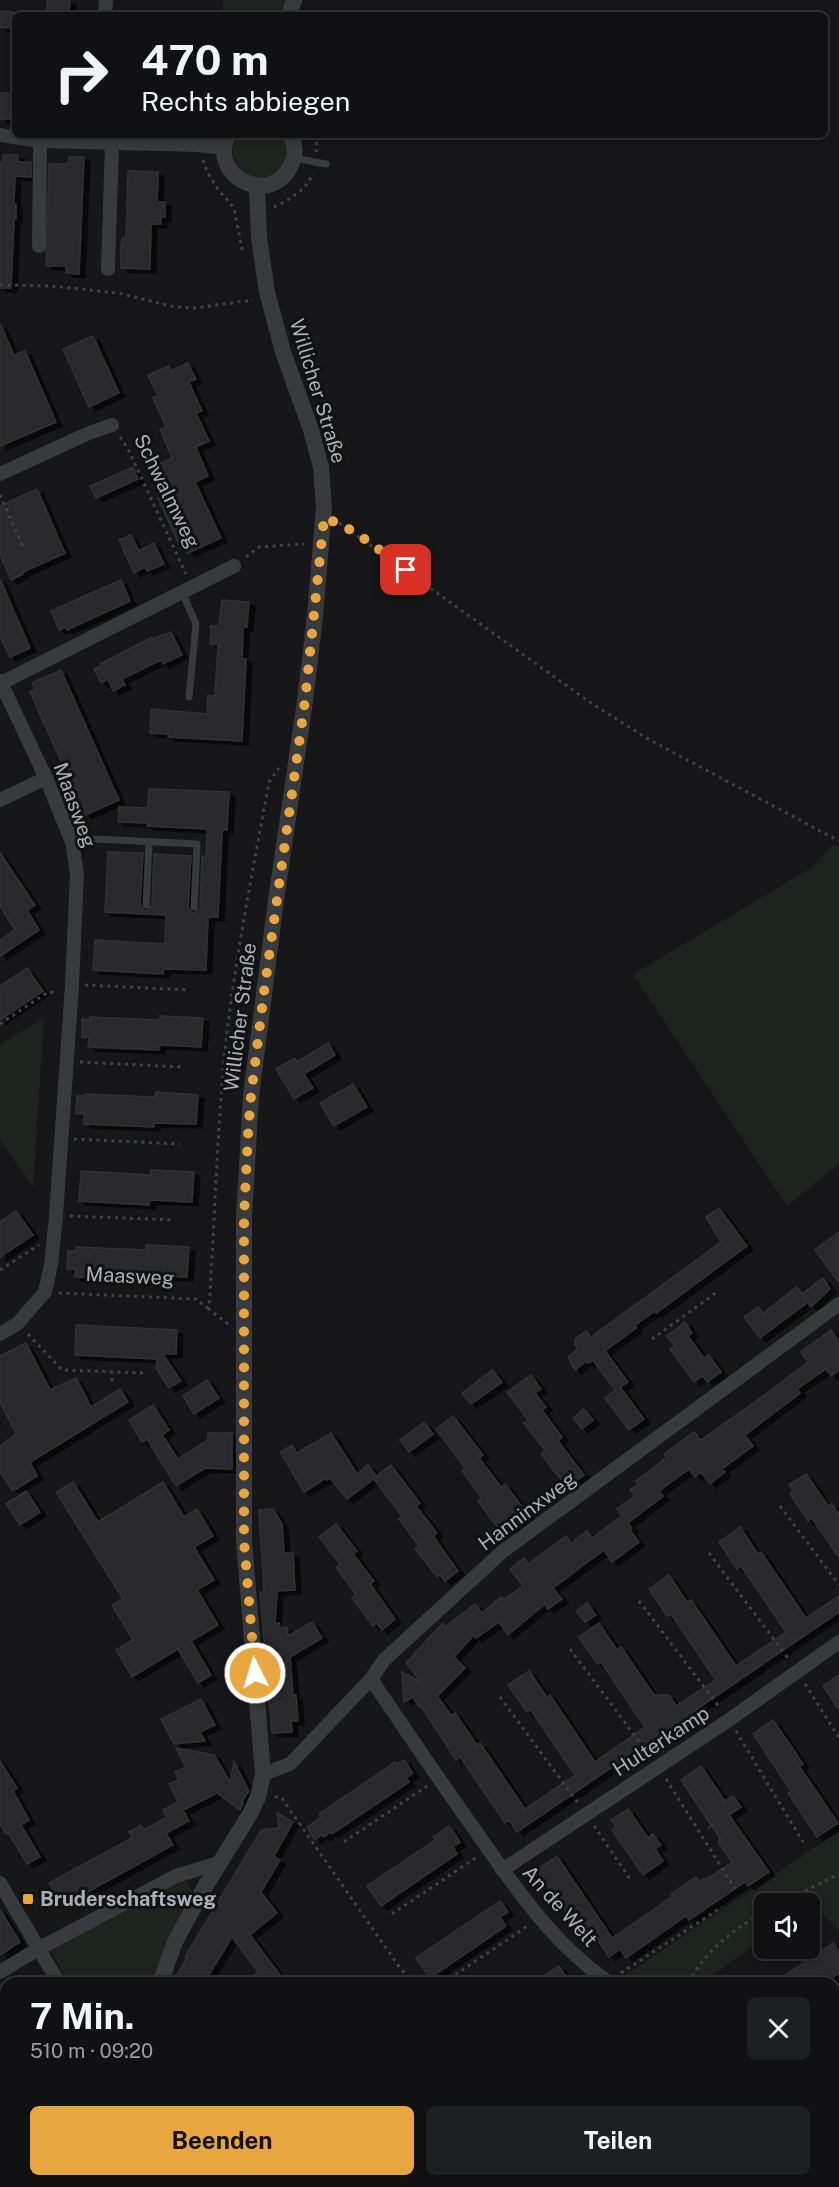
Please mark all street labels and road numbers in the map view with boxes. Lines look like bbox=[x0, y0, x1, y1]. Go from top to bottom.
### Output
street label: Willicher Straße bbox=[285, 316, 351, 466]
street label: Schwalmweg bbox=[129, 430, 205, 552]
street label: Maasweg bbox=[49, 759, 101, 851]
street label: Willicher Straße bbox=[219, 941, 261, 1093]
street label: Maasweg bbox=[85, 1262, 175, 1290]
street label: Hanninxweg bbox=[473, 1466, 581, 1556]
street label: Hulterkamp bbox=[608, 1701, 714, 1781]
street label: An de Welt bbox=[517, 1861, 603, 1951]

